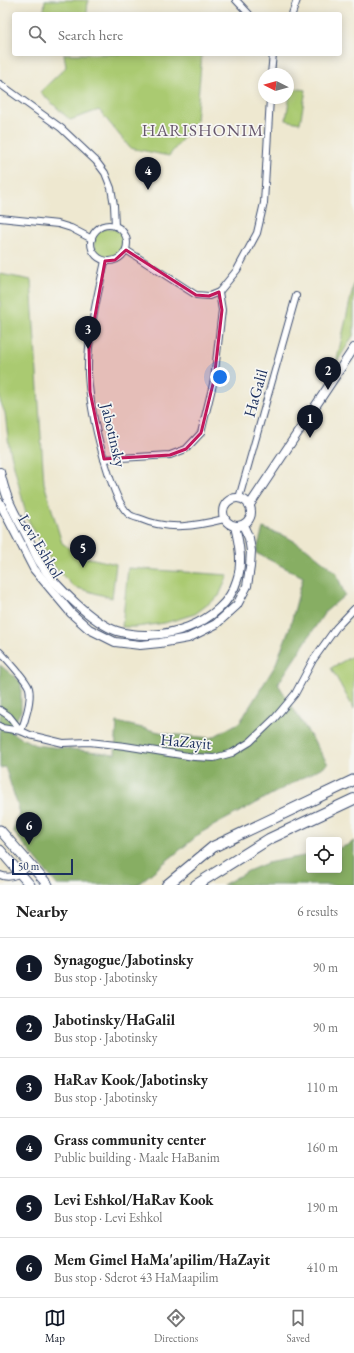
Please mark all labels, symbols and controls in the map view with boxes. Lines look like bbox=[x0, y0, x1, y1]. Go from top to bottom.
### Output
search box bbox=[12, 12, 342, 56]
icon: search bbox=[26, 23, 48, 45]
text: Search here bbox=[58, 25, 123, 44]
north arrow bbox=[258, 68, 294, 104]
district label: HARISHONIM bbox=[142, 119, 264, 141]
pin: 4 bbox=[135, 157, 161, 190]
pin: 3 bbox=[75, 316, 101, 349]
pin: 2 bbox=[315, 357, 341, 390]
your location bbox=[210, 367, 230, 387]
street label: HaGalil bbox=[239, 367, 272, 420]
street label: Jabotinsky bbox=[96, 399, 131, 470]
pin: 1 bbox=[297, 405, 323, 438]
street label: Levi Eshkol bbox=[13, 510, 68, 582]
pin: 5 bbox=[70, 535, 96, 568]
street label: HaZayit bbox=[160, 729, 212, 754]
pin: 6 bbox=[16, 812, 42, 845]
map controls bbox=[306, 837, 342, 873]
button: locate bbox=[306, 837, 342, 873]
scale bar bbox=[12, 857, 73, 876]
text: 50 m bbox=[18, 859, 39, 873]
text: Nearby bbox=[16, 900, 68, 922]
text: 6 results bbox=[297, 903, 338, 920]
text: Synagogue/Jabotinsky bbox=[54, 950, 194, 969]
text: 1 bbox=[26, 959, 32, 976]
text: 90 m bbox=[313, 959, 338, 976]
text: Bus stop · Jabotinsky bbox=[54, 969, 157, 986]
text: Jabotinsky/HaGalil bbox=[54, 1010, 175, 1029]
text: 2 bbox=[26, 1019, 32, 1036]
text: 90 m bbox=[313, 1019, 338, 1036]
text: Bus stop · Jabotinsky bbox=[54, 1029, 157, 1046]
text: HaRav Kook/Jabotinsky bbox=[54, 1070, 208, 1089]
text: 3 bbox=[26, 1079, 32, 1096]
text: 110 m bbox=[307, 1079, 338, 1096]
text: Bus stop · Jabotinsky bbox=[54, 1089, 157, 1106]
text: Grass community center bbox=[54, 1130, 206, 1149]
text: 4 bbox=[26, 1139, 32, 1156]
text: 160 m bbox=[307, 1139, 338, 1156]
text: Public building · Maale HaBanim bbox=[54, 1149, 220, 1166]
text: Levi Eshkol/HaRav Kook bbox=[54, 1190, 214, 1209]
text: 5 bbox=[26, 1199, 32, 1216]
text: 190 m bbox=[307, 1199, 338, 1216]
text: Bus stop · Levi Eshkol bbox=[54, 1209, 162, 1226]
text: Mem Gimel HaMa'apilim/HaZayit bbox=[54, 1250, 270, 1269]
text: 6 bbox=[26, 1259, 32, 1276]
text: 410 m bbox=[307, 1259, 338, 1276]
text: Bus stop · Sderot 43 HaMaapilim bbox=[54, 1269, 219, 1286]
tab: Map bbox=[44, 1307, 66, 1345]
tab: Directions bbox=[154, 1307, 198, 1345]
tab: Saved bbox=[286, 1307, 310, 1345]

